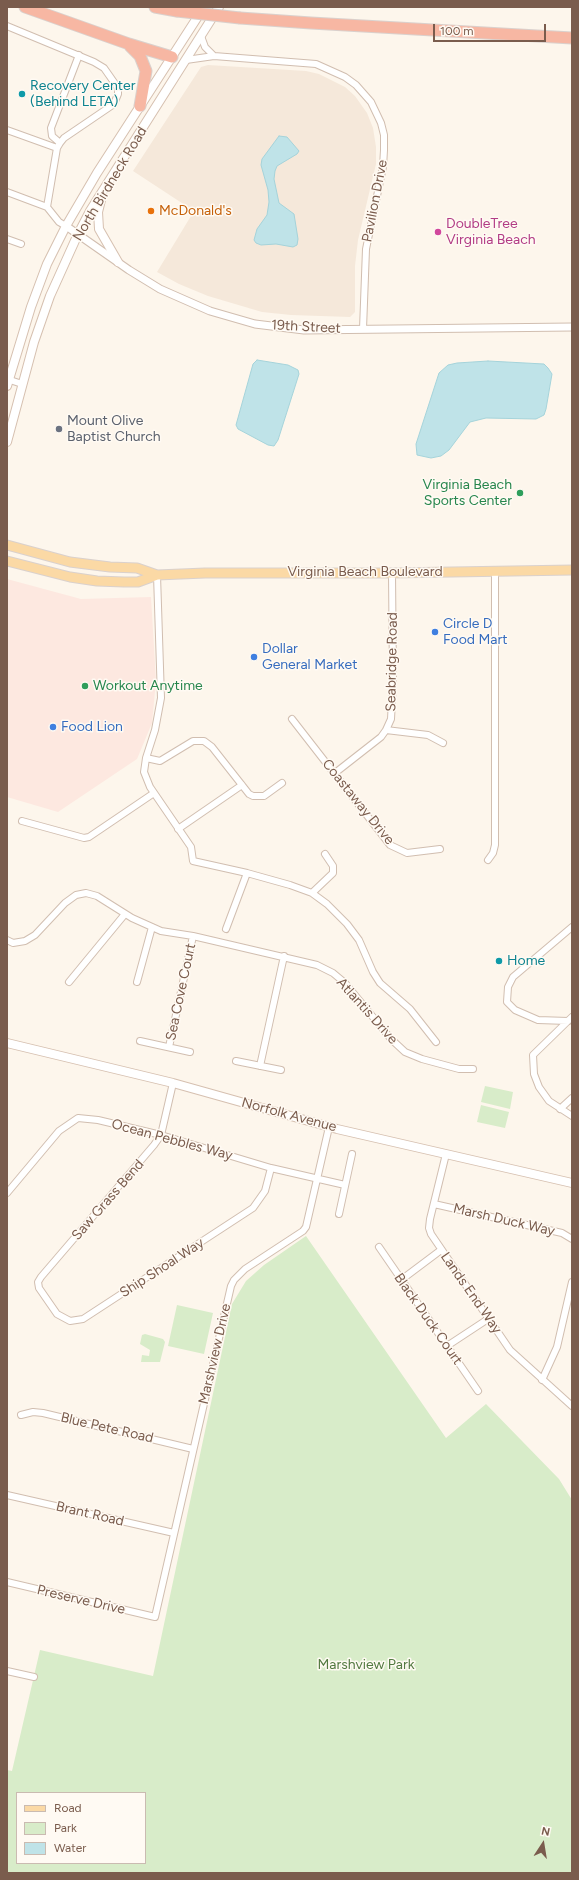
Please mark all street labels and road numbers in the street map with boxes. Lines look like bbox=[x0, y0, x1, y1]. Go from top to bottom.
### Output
street label: North Birdneck Road bbox=[69, 124, 151, 244]
street label: Pavilion Drive bbox=[359, 158, 391, 244]
street label: 19th Street bbox=[271, 317, 341, 337]
street label: Virginia Beach Boulevard bbox=[287, 564, 443, 580]
street label: Seabridge Road bbox=[383, 612, 401, 712]
street label: Coastaway Drive bbox=[318, 756, 398, 848]
street label: Sea Cove Court bbox=[162, 942, 200, 1042]
street label: Atlantis Drive bbox=[333, 974, 401, 1048]
street label: Norfolk Avenue bbox=[240, 1094, 338, 1136]
street label: Ocean Pebbles Way bbox=[110, 1116, 234, 1164]
street label: Saw Grass Bend bbox=[68, 1156, 148, 1244]
street label: Marsh Duck Way bbox=[451, 1200, 557, 1240]
street label: Ship Shoal Way bbox=[117, 1235, 207, 1301]
street label: Lands End Way bbox=[437, 1249, 505, 1337]
street label: Black Duck Court bbox=[390, 1270, 466, 1368]
street label: Marshview Drive bbox=[195, 1302, 235, 1406]
street label: Blue Pete Road bbox=[59, 1409, 155, 1447]
street label: Brant Road bbox=[54, 1498, 126, 1530]
street label: Preserve Drive bbox=[35, 1582, 127, 1618]

